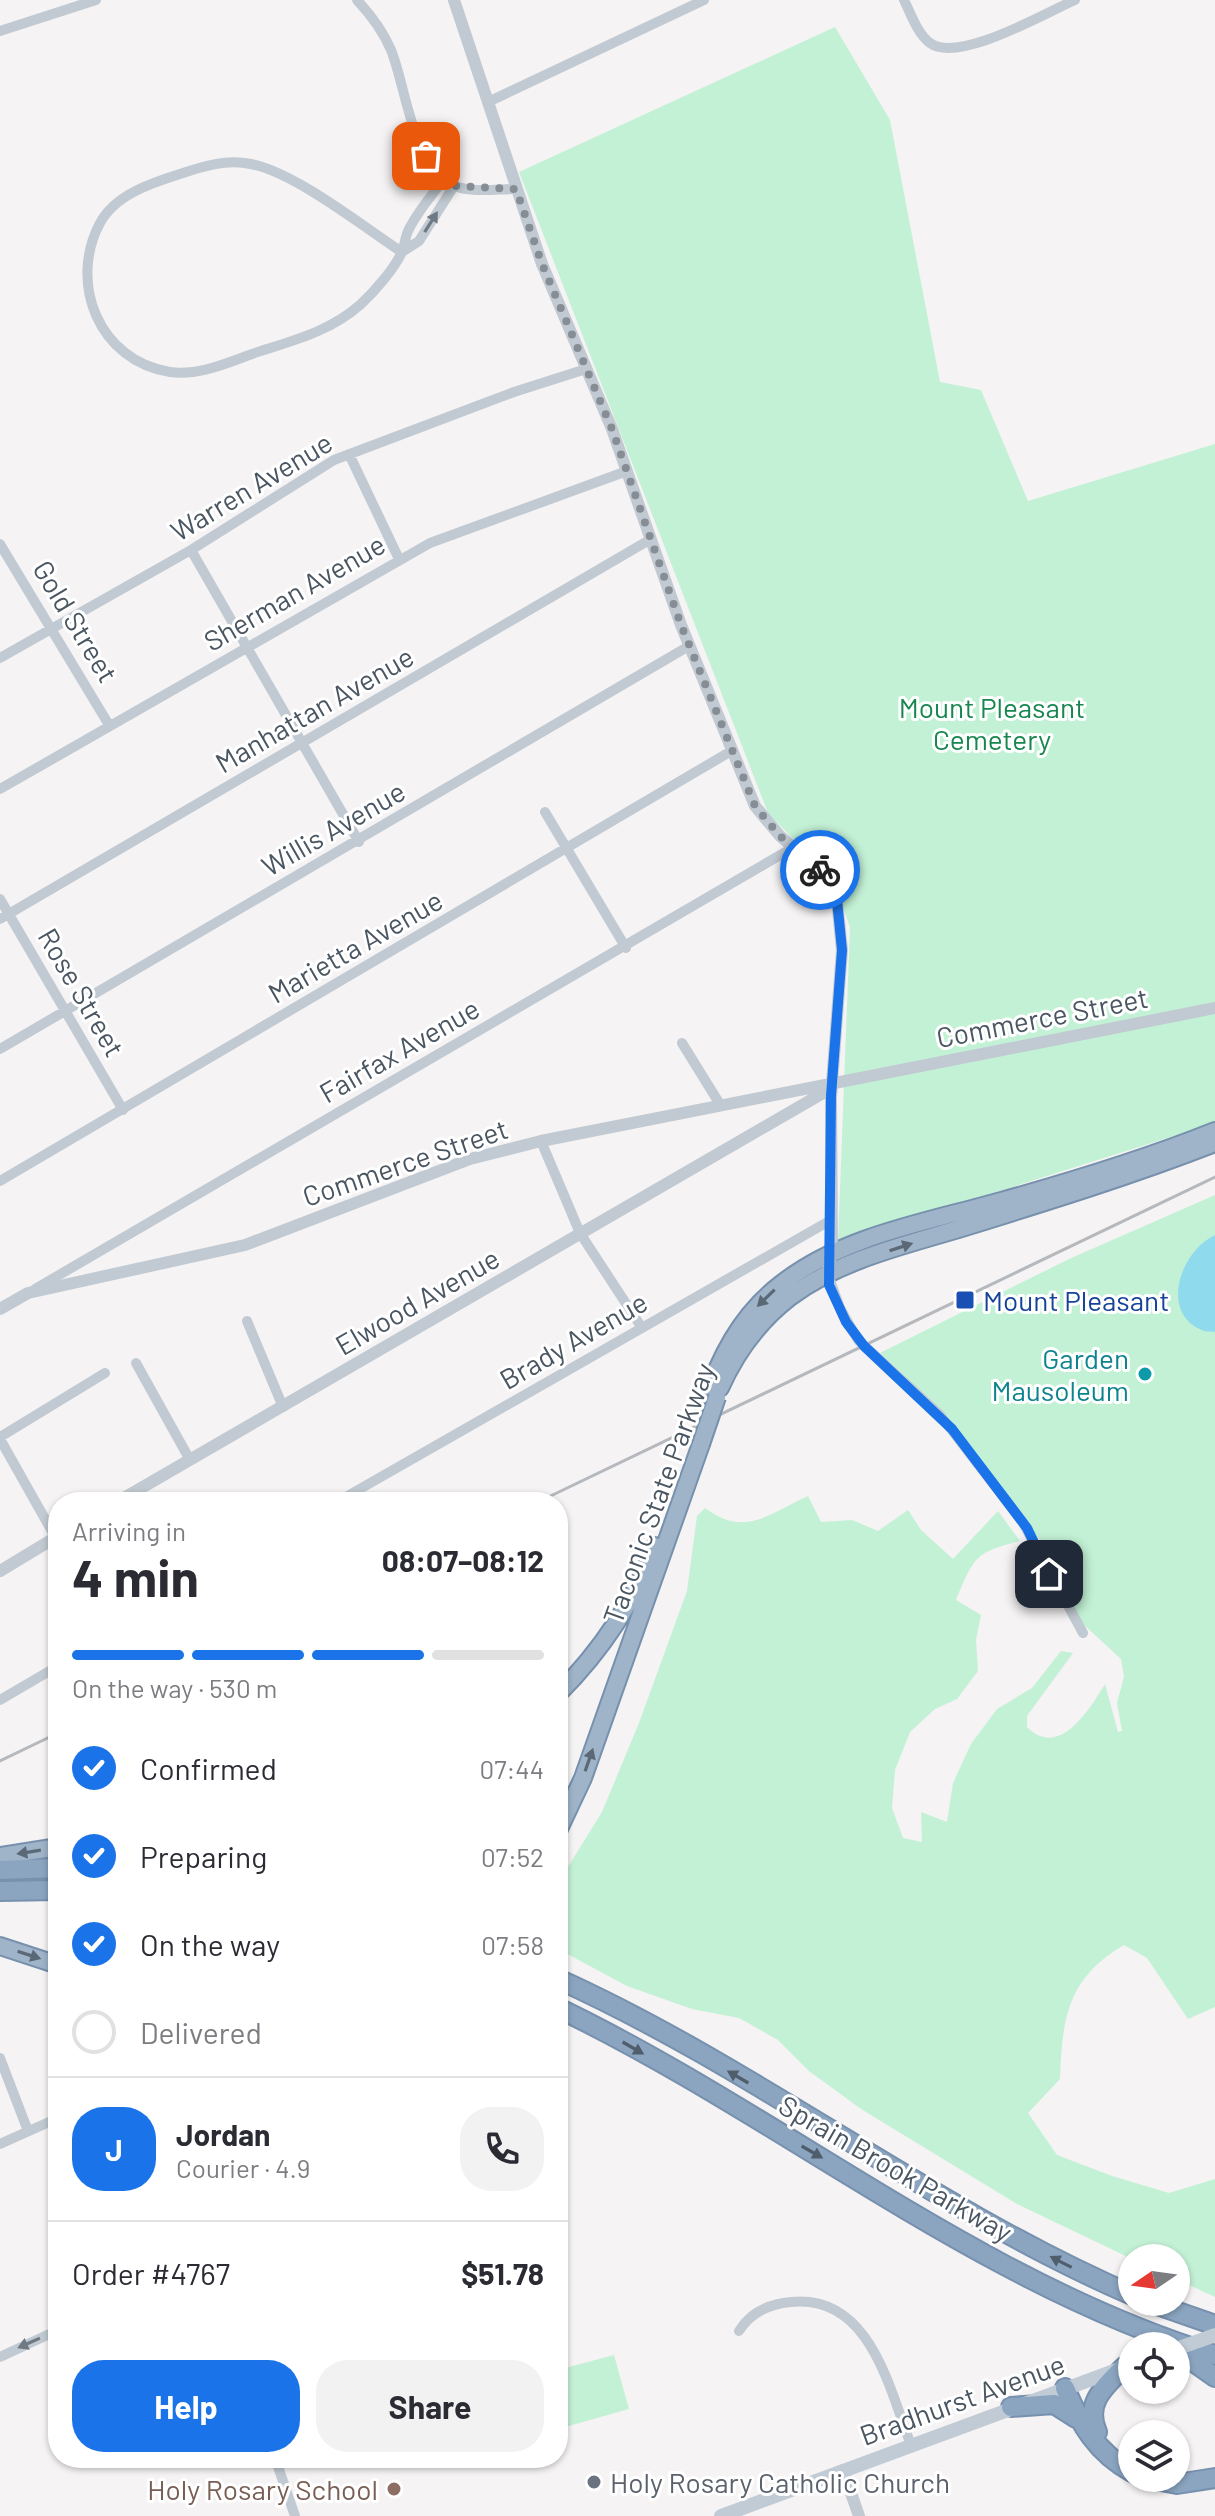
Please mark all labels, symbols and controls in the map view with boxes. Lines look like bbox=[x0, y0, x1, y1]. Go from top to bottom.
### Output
pin bbox=[392, 122, 460, 190]
icon: bag bbox=[404, 134, 448, 178]
one-way arrow bbox=[423, 211, 437, 233]
street label: Warren Avenue bbox=[164, 424, 338, 548]
street label: Sherman Avenue bbox=[197, 526, 391, 658]
street label: Gold Street bbox=[26, 554, 126, 688]
street label: Manhattan Avenue bbox=[209, 639, 419, 779]
park label: Mount Pleasant Cemetery bbox=[899, 690, 1085, 756]
street label: Willis Avenue bbox=[255, 773, 411, 883]
courier bbox=[780, 830, 860, 910]
icon: bike bbox=[798, 848, 842, 892]
street label: Marietta Avenue bbox=[262, 882, 448, 1010]
street label: Rose Street bbox=[32, 922, 132, 1062]
street label: Commerce Street bbox=[933, 980, 1151, 1054]
street label: Fairfax Avenue bbox=[313, 991, 485, 1109]
street label: Commerce Street bbox=[298, 1111, 512, 1213]
street label: Elwood Avenue bbox=[329, 1240, 505, 1362]
one-way arrow bbox=[889, 1240, 913, 1253]
place label: Mount Pleasant bbox=[983, 1283, 1169, 1317]
street label: Brady Avenue bbox=[493, 1284, 653, 1396]
one-way arrow bbox=[757, 1288, 776, 1307]
marker: Mount Pleasant bbox=[954, 1289, 976, 1311]
place label: Garden Mausoleum bbox=[991, 1341, 1129, 1407]
street label: Taconic State Parkway bbox=[595, 1358, 721, 1628]
marker: Garden Mausoleum bbox=[1136, 1365, 1154, 1383]
text: Arriving in bbox=[72, 1515, 186, 1546]
pin bbox=[1015, 1540, 1083, 1608]
text: 08:07–08:12 bbox=[382, 1542, 544, 1578]
text: 4 min bbox=[72, 1545, 199, 1607]
icon: home bbox=[1027, 1552, 1071, 1596]
text: On the way · 530 m bbox=[72, 1672, 277, 1703]
icon: check bbox=[72, 1746, 116, 1790]
one-way arrow bbox=[584, 1748, 596, 1772]
text: Confirmed bbox=[140, 1750, 277, 1786]
text: 07:44 bbox=[480, 1753, 544, 1784]
icon: check bbox=[72, 1834, 116, 1878]
text: Preparing bbox=[140, 1838, 267, 1874]
text: 07:52 bbox=[481, 1841, 544, 1872]
one-way arrow bbox=[16, 1846, 41, 1858]
icon: check bbox=[72, 1922, 116, 1966]
text: On the way bbox=[140, 1926, 280, 1962]
text: 07:58 bbox=[481, 1929, 544, 1960]
one-way arrow bbox=[17, 1950, 41, 1962]
text: Delivered bbox=[140, 2014, 262, 2050]
one-way arrow bbox=[622, 2041, 644, 2055]
one-way arrow bbox=[727, 2071, 750, 2085]
street label: Sprain Brook Parkway bbox=[773, 2087, 1019, 2249]
button: phone bbox=[460, 2107, 544, 2191]
text: Jordan bbox=[176, 2116, 271, 2152]
text: J bbox=[105, 2131, 123, 2167]
one-way arrow bbox=[801, 2145, 823, 2159]
text: Courier · 4.9 bbox=[176, 2152, 310, 2183]
north arrow bbox=[1118, 2244, 1190, 2316]
map controls bbox=[1118, 2244, 1190, 2492]
text: Order #4767 bbox=[72, 2255, 230, 2291]
text: $51.78 bbox=[461, 2255, 544, 2291]
one-way arrow bbox=[1050, 2256, 1073, 2269]
button: locate bbox=[1118, 2332, 1190, 2404]
one-way arrow bbox=[17, 2336, 40, 2349]
street label: Bradhurst Avenue bbox=[855, 2346, 1069, 2452]
button: Help bbox=[72, 2360, 300, 2452]
button: Share bbox=[316, 2360, 544, 2452]
button: layers bbox=[1118, 2420, 1190, 2492]
place label: Holy Rosary Catholic Church bbox=[610, 2465, 950, 2499]
place label: Holy Rosary School bbox=[147, 2472, 378, 2506]
marker: Holy Rosary Catholic Church bbox=[585, 2473, 603, 2491]
marker: Holy Rosary School bbox=[385, 2480, 403, 2498]

